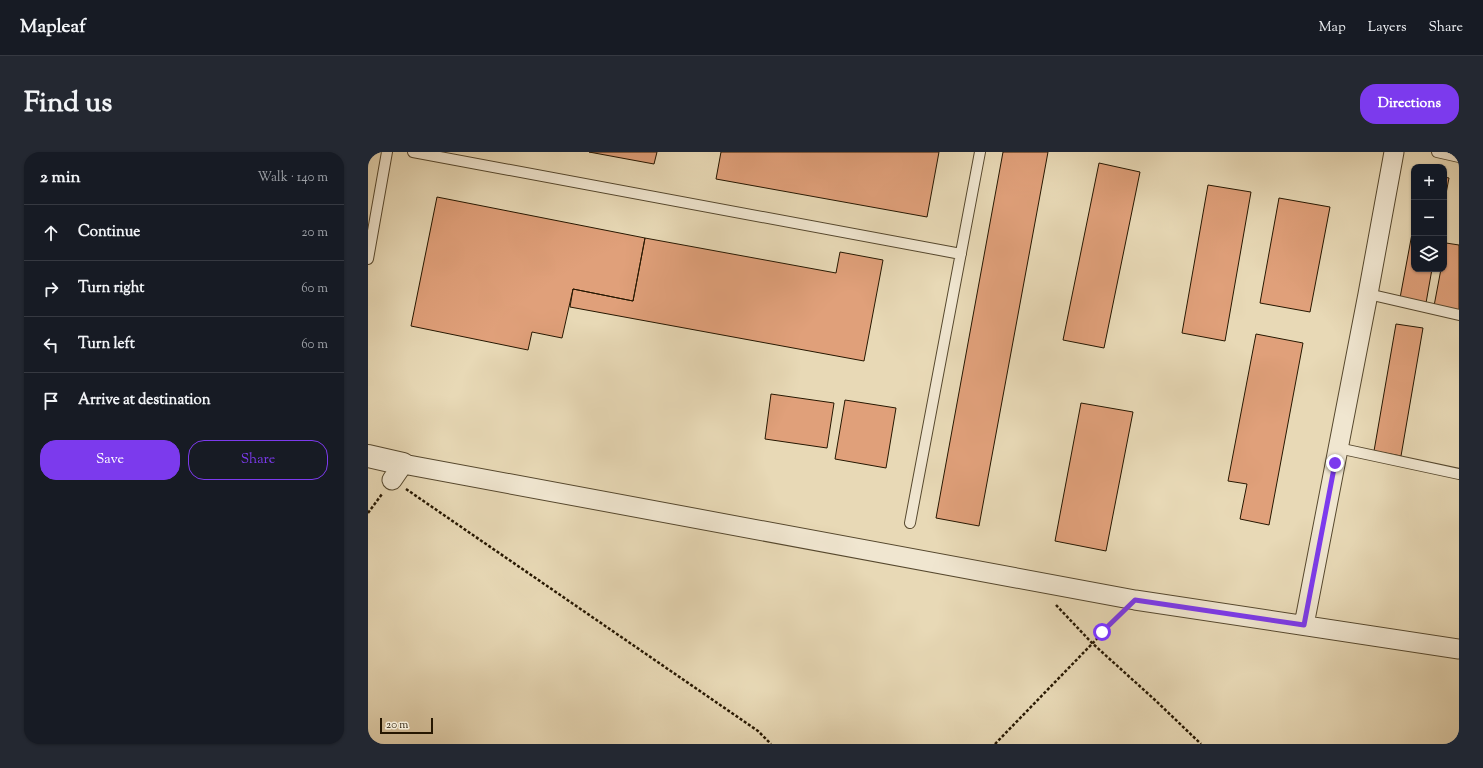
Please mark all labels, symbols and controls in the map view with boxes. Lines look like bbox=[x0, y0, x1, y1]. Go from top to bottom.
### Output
text: Mapleaf bbox=[20, 14, 86, 41]
text: Map bbox=[1319, 18, 1346, 38]
text: Layers bbox=[1368, 18, 1406, 38]
text: Share bbox=[1428, 18, 1463, 38]
text: Find us bbox=[24, 84, 112, 124]
button: Directions bbox=[1360, 84, 1459, 124]
map controls bbox=[1411, 164, 1447, 272]
button: + bbox=[1411, 164, 1447, 200]
text: 2 min bbox=[40, 166, 81, 190]
text: Walk · 140 m bbox=[257, 169, 328, 187]
button: − bbox=[1411, 200, 1447, 236]
icon: ahead bbox=[40, 222, 62, 244]
text: Continue bbox=[78, 222, 140, 243]
text: 20 m bbox=[302, 224, 328, 242]
button: layers bbox=[1411, 236, 1447, 272]
icon: right bbox=[40, 278, 62, 300]
text: Turn right bbox=[78, 278, 144, 299]
text: 60 m bbox=[301, 280, 328, 298]
icon: left bbox=[40, 334, 62, 356]
text: Turn left bbox=[78, 334, 135, 355]
text: 60 m bbox=[301, 336, 328, 354]
icon: arrive bbox=[40, 390, 62, 412]
text: Arrive at destination bbox=[78, 390, 211, 411]
button: Save bbox=[40, 440, 180, 480]
button: Share bbox=[188, 440, 328, 480]
route end bbox=[1326, 454, 1344, 472]
route start bbox=[1093, 623, 1111, 641]
scale bar bbox=[380, 716, 433, 735]
text: 20 m bbox=[386, 717, 408, 733]

